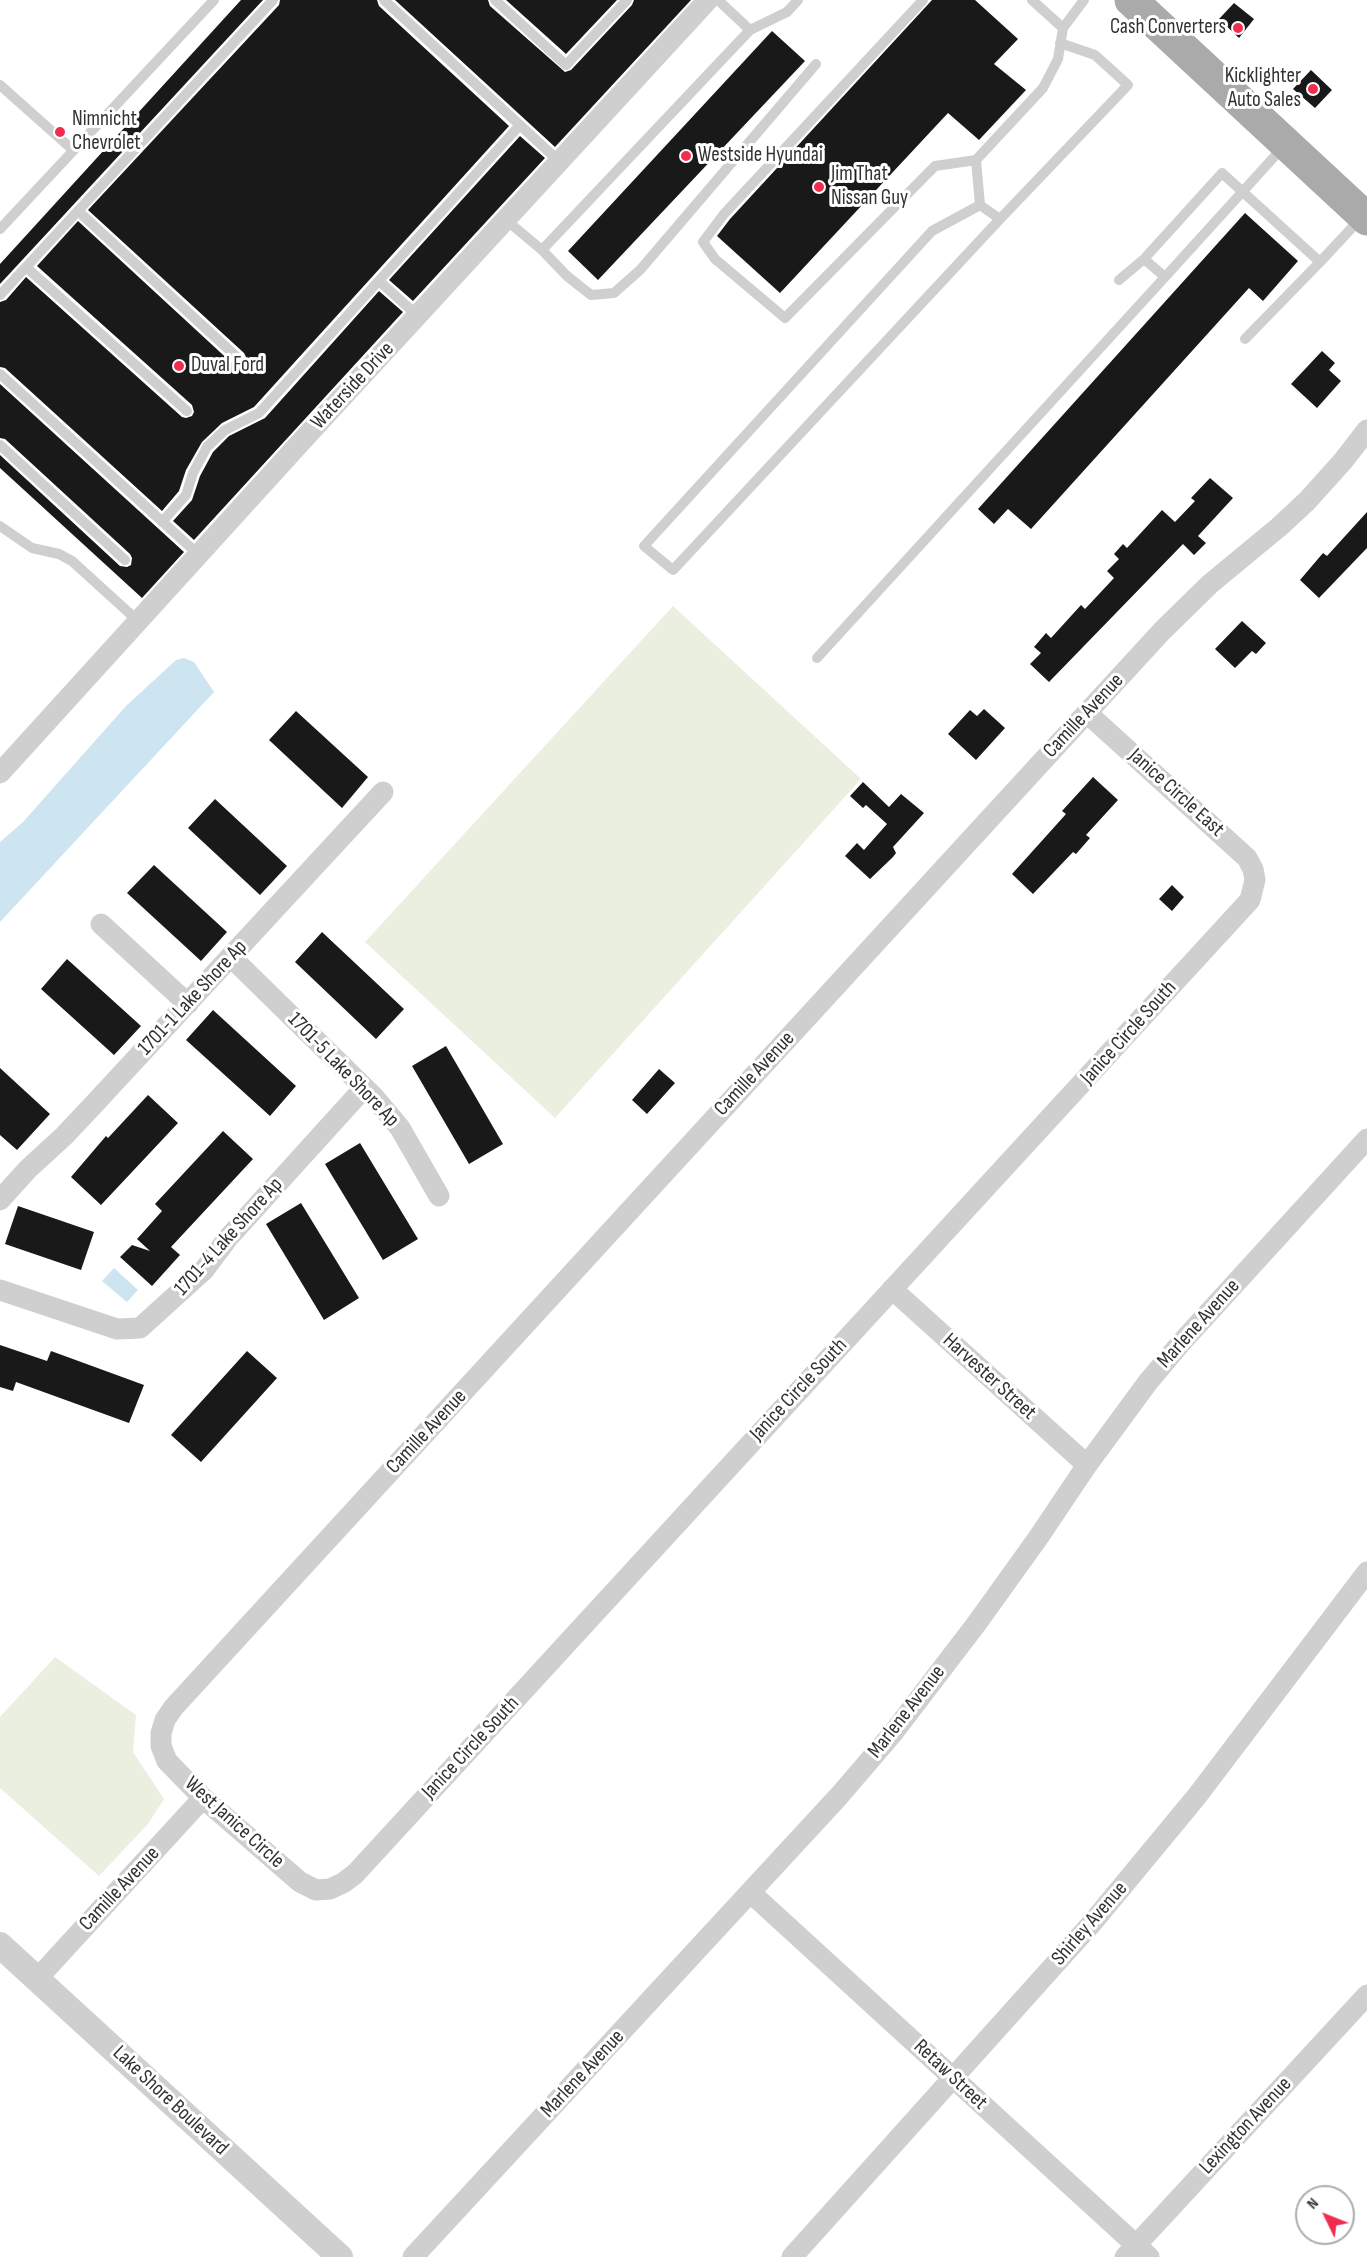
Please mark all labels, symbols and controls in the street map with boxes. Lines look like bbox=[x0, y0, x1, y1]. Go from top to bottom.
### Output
place label: Cash Converters bbox=[1110, 15, 1226, 41]
marker: Cash Converters bbox=[1231, 21, 1245, 35]
place label: Kicklighter Auto Sales bbox=[1225, 64, 1301, 114]
marker: Kicklighter Auto Sales bbox=[1306, 82, 1320, 96]
place label: Nimnicht Chevrolet bbox=[72, 107, 141, 157]
marker: Nimnicht Chevrolet bbox=[53, 125, 67, 139]
place label: Westside Hyundai bbox=[698, 143, 823, 169]
marker: Westside Hyundai bbox=[679, 149, 693, 163]
place label: Jim That Nissan Guy bbox=[831, 162, 908, 212]
marker: Jim That Nissan Guy bbox=[812, 180, 826, 194]
street label: Waterside Drive bbox=[306, 337, 400, 435]
place label: Duval Ford bbox=[191, 353, 264, 379]
marker: Duval Ford bbox=[172, 359, 186, 373]
street label: Camille Avenue bbox=[1039, 669, 1129, 763]
street label: Janice Circle East bbox=[1123, 744, 1229, 842]
street label: 1701-1 Lake Shore Ap bbox=[133, 935, 253, 1061]
street label: Janice Circle South bbox=[1076, 976, 1182, 1090]
street label: 1701-5 Lake Shore Ap bbox=[282, 1008, 404, 1132]
street label: Camille Avenue bbox=[710, 1027, 800, 1121]
street label: 1701-4 Lake Shore Ap bbox=[170, 1173, 288, 1301]
street label: Marlene Avenue bbox=[1152, 1274, 1246, 1374]
street label: Harvester Street bbox=[937, 1328, 1041, 1426]
street label: Janice Circle South bbox=[745, 1333, 853, 1447]
street label: Camille Avenue bbox=[382, 1385, 472, 1479]
street label: Marlene Avenue bbox=[863, 1660, 951, 1764]
street label: Janice Circle South bbox=[417, 1691, 525, 1805]
street label: West Janice Circle bbox=[179, 1772, 289, 1874]
street label: Camille Avenue bbox=[75, 1842, 165, 1936]
street label: Shirley Avenue bbox=[1047, 1877, 1133, 1971]
street label: Marlene Avenue bbox=[536, 2025, 630, 2123]
street label: Retaw Street bbox=[908, 2035, 992, 2115]
street label: Lake Shore Boulevard bbox=[107, 2041, 233, 2161]
street label: Lexington Avenue bbox=[1195, 2072, 1297, 2180]
north arrow bbox=[1295, 2185, 1355, 2245]
text: N bbox=[1303, 2194, 1323, 2213]

